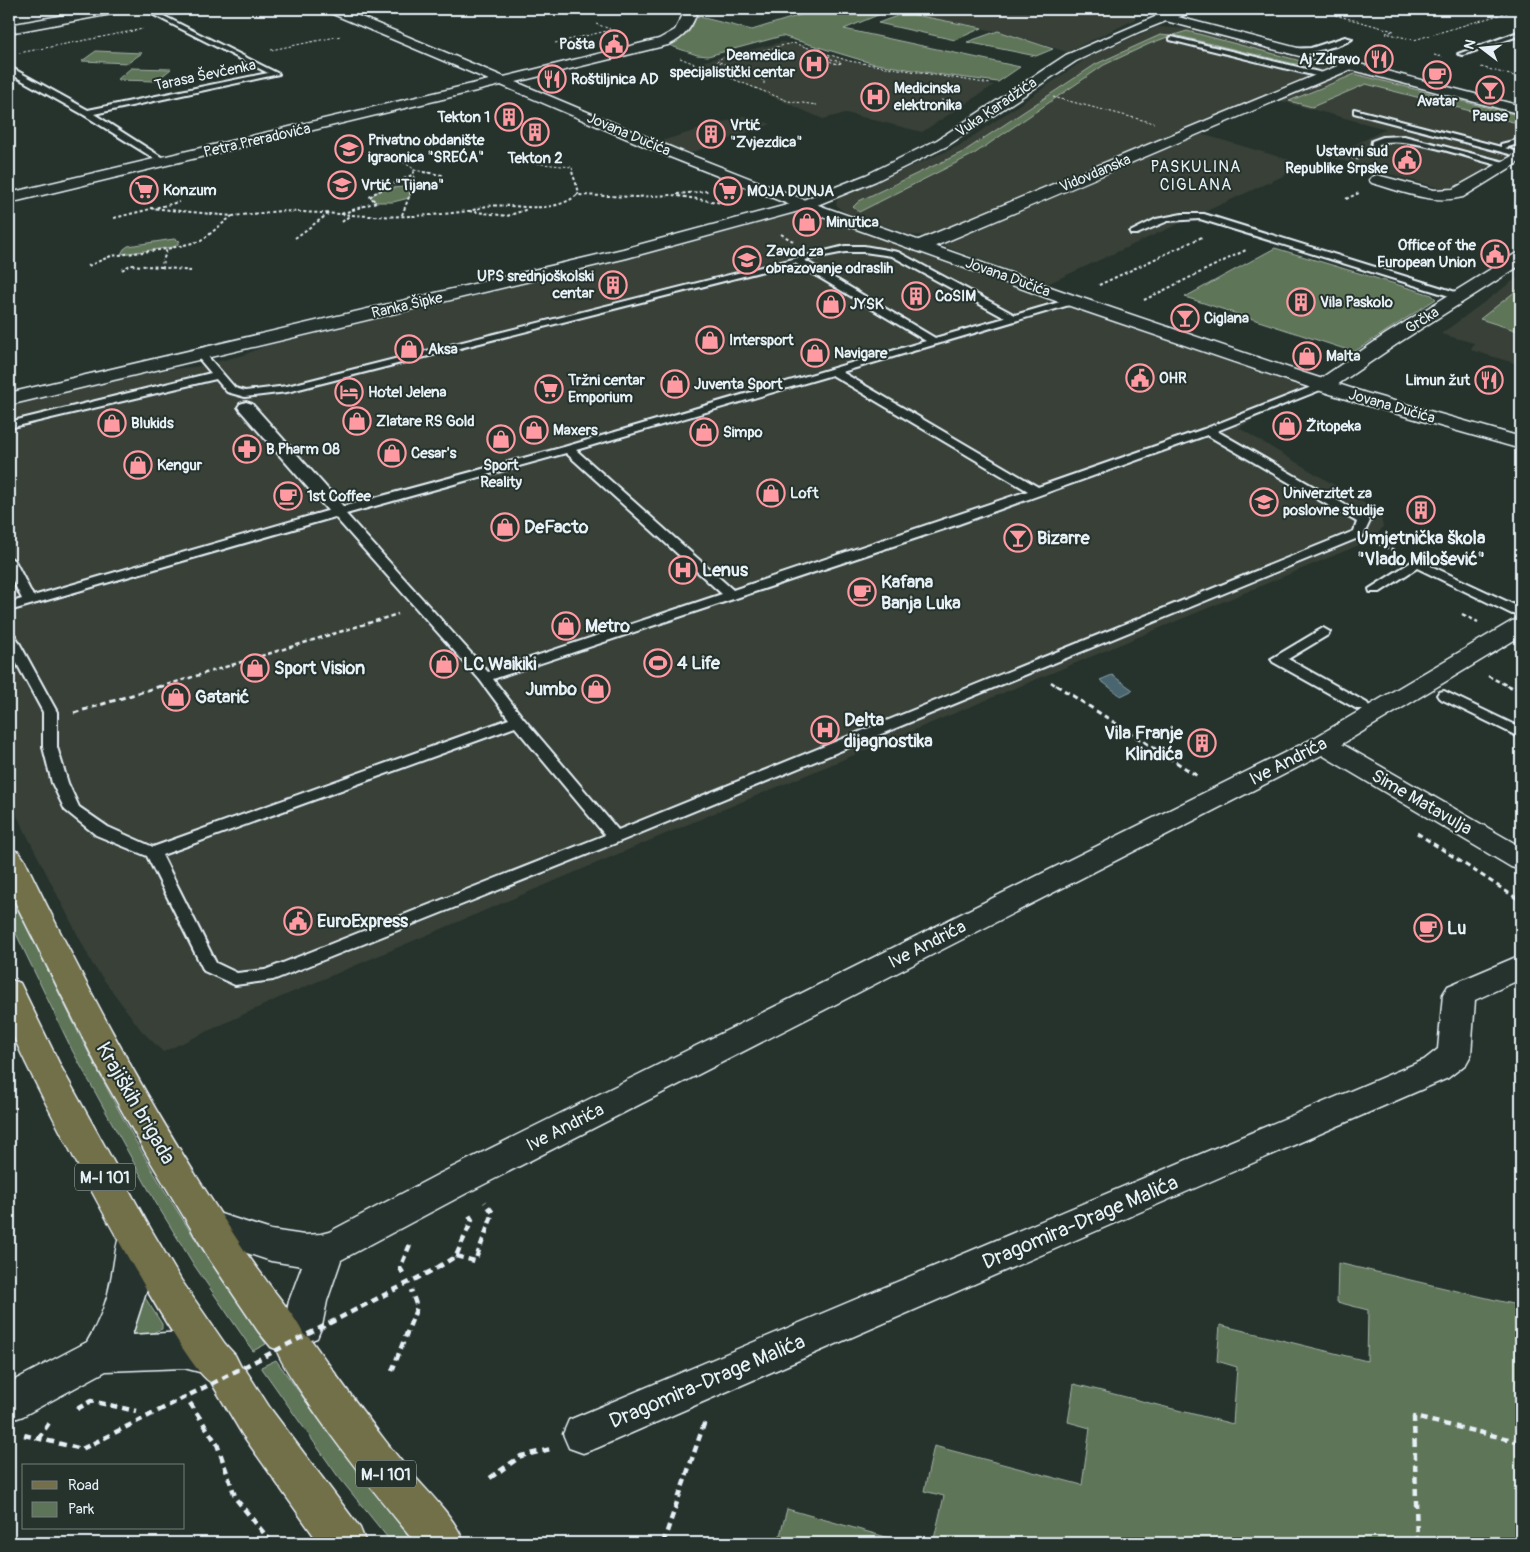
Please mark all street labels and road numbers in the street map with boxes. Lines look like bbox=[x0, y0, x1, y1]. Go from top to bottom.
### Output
street label: Tarasa Ševčenka bbox=[153, 55, 258, 96]
street label: Vuka Karadžića bbox=[952, 73, 1041, 142]
street label: Jovana Dučića bbox=[584, 108, 674, 161]
street label: Petra Preradovića bbox=[202, 119, 313, 162]
street label: Vidovdanska bbox=[1057, 150, 1134, 197]
street label: Jovana Dučića bbox=[963, 253, 1053, 302]
street label: Ranka Šipke bbox=[370, 288, 445, 323]
street label: Grčka bbox=[1402, 303, 1443, 338]
street label: Jovana Dučića bbox=[1346, 385, 1437, 428]
street label: Ive Andrića bbox=[1246, 732, 1331, 791]
street label: Sime Matavulja bbox=[1367, 764, 1476, 840]
street label: Ive Andrića bbox=[885, 915, 970, 974]
street label: Krajiških brigada bbox=[90, 1037, 181, 1169]
street label: Ive Andrića bbox=[523, 1098, 608, 1157]
road number: M-I 101 bbox=[75, 1164, 135, 1190]
street label: Dragomira-Drage Malića bbox=[978, 1169, 1182, 1276]
street label: Dragomira-Drage Malića bbox=[605, 1328, 809, 1435]
road number: M-I 101 bbox=[356, 1460, 416, 1488]

